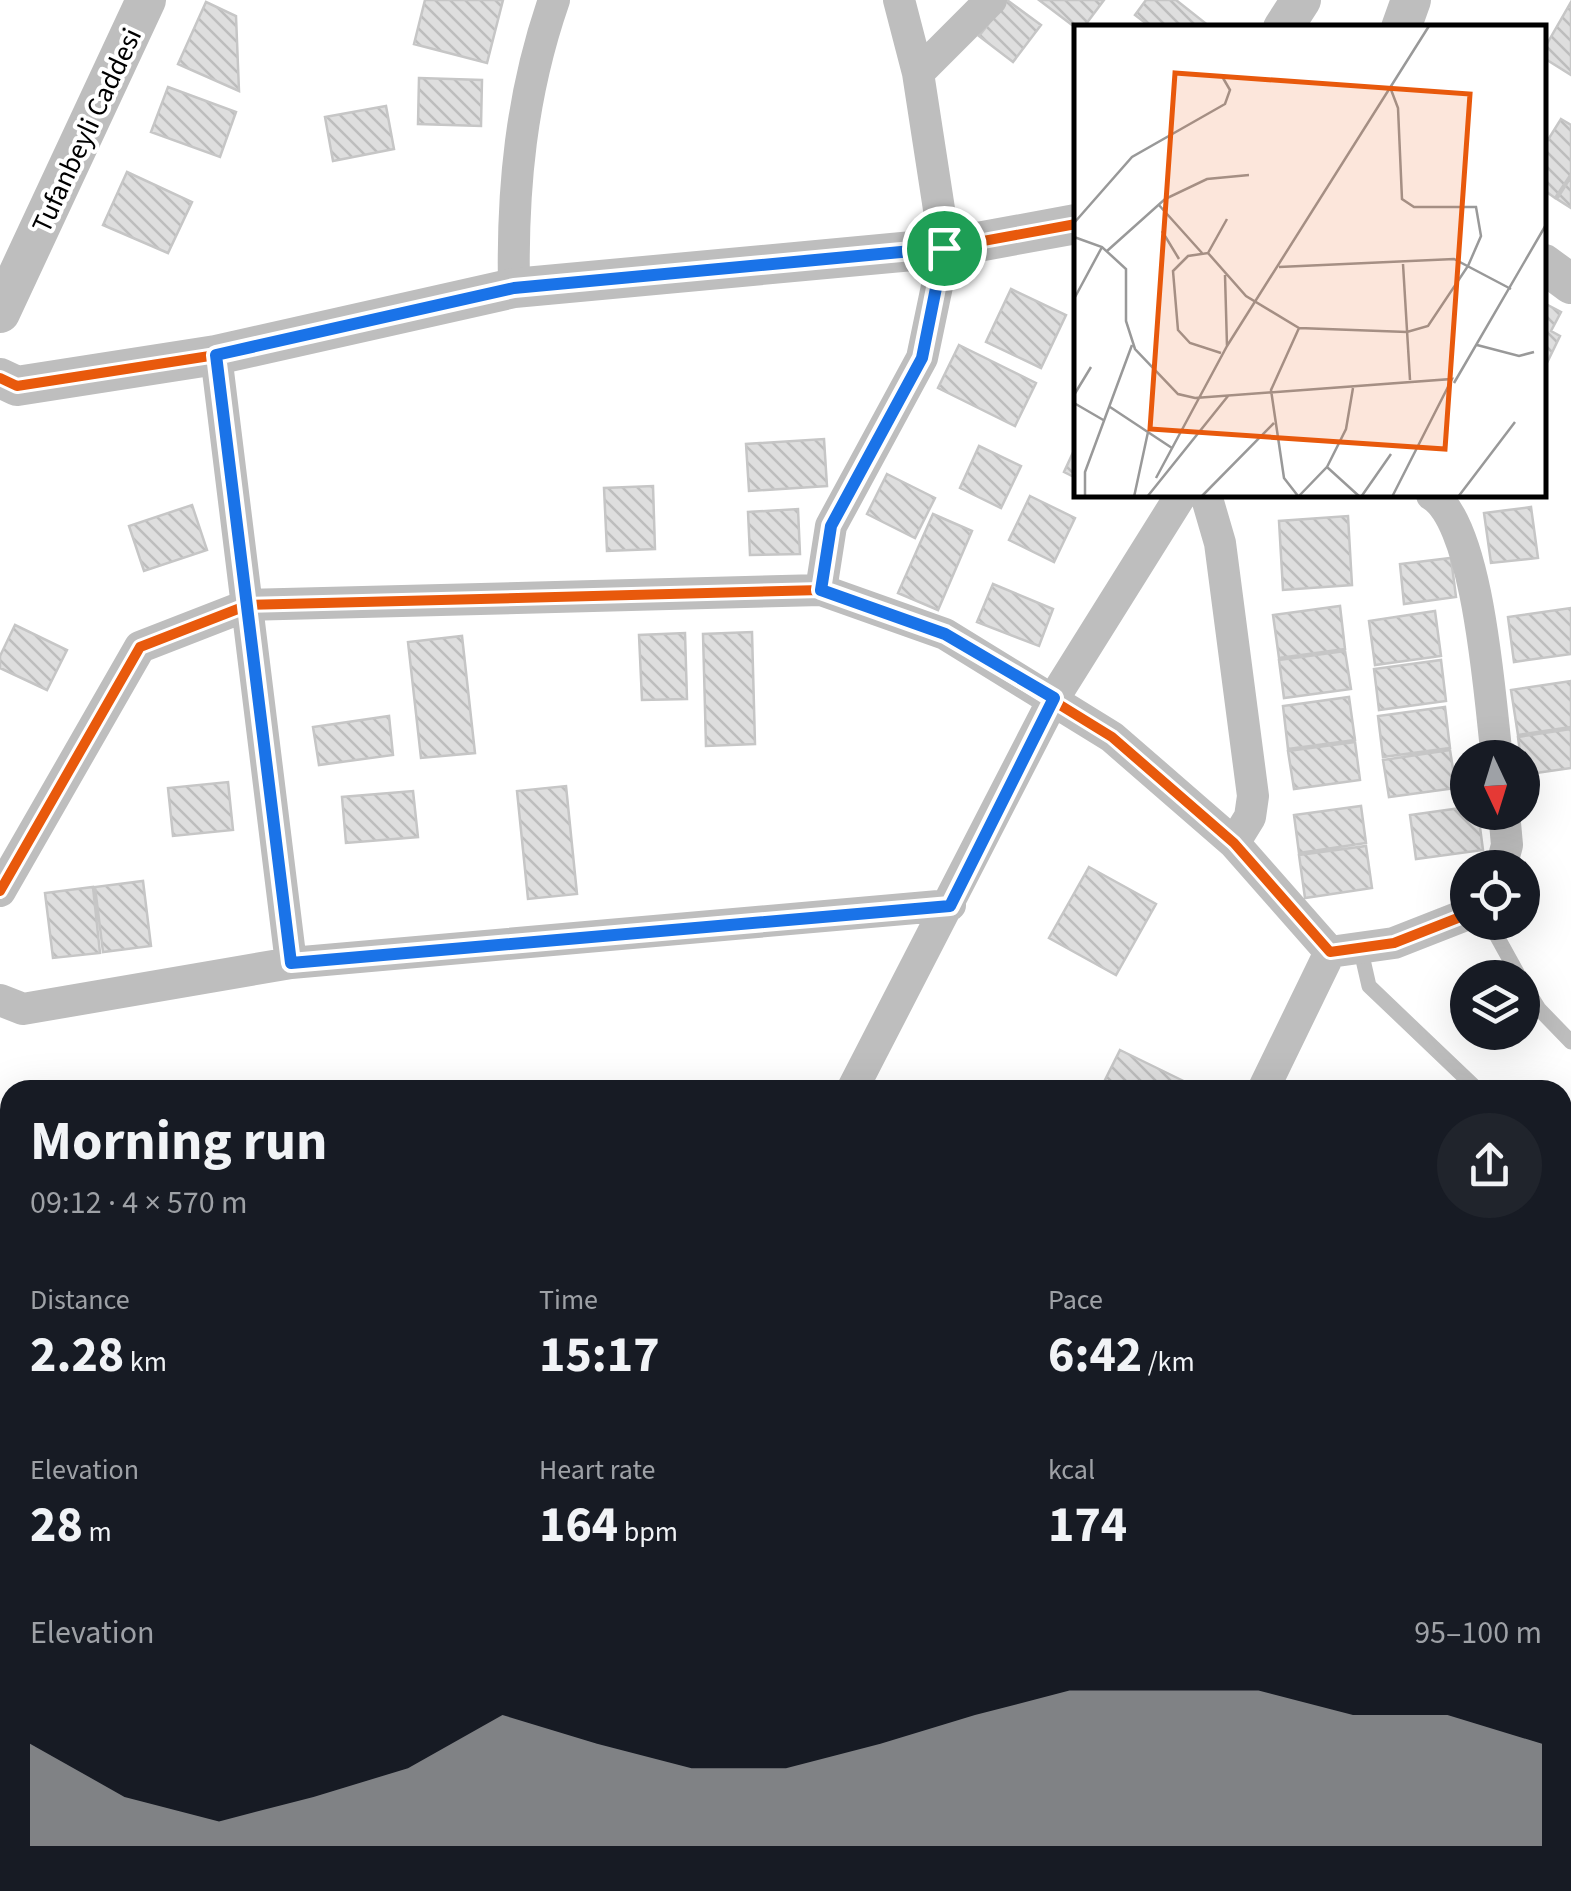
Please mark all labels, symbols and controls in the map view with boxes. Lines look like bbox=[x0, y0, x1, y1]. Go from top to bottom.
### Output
street label: Tufanbeyli Caddesi bbox=[22, 21, 152, 239]
inset map bbox=[1074, 25, 1546, 498]
pin bbox=[902, 206, 987, 291]
icon: arrive bbox=[917, 221, 972, 276]
north arrow bbox=[1450, 740, 1540, 830]
map controls bbox=[1450, 740, 1540, 1050]
button: locate bbox=[1450, 850, 1540, 940]
button: layers bbox=[1450, 960, 1540, 1050]
text: Morning run bbox=[30, 1103, 327, 1181]
button: share bbox=[1437, 1113, 1542, 1218]
text: 09:12 · 4 × 570 m bbox=[30, 1180, 248, 1226]
text: Distance bbox=[30, 1280, 130, 1320]
text: Time bbox=[539, 1280, 598, 1320]
text: Pace bbox=[1048, 1280, 1103, 1320]
text: 2.28 bbox=[30, 1320, 124, 1391]
text: 15:17 bbox=[539, 1320, 660, 1391]
text: 6:42 bbox=[1048, 1320, 1142, 1391]
text: km bbox=[124, 1342, 167, 1382]
text: /km bbox=[1142, 1342, 1195, 1382]
text: Elevation bbox=[30, 1450, 139, 1490]
text: Heart rate bbox=[539, 1450, 655, 1490]
text: kcal bbox=[1048, 1450, 1095, 1490]
text: 28 bbox=[30, 1490, 83, 1561]
text: 164 bbox=[539, 1490, 618, 1561]
text: 174 bbox=[1048, 1490, 1127, 1561]
text: m bbox=[83, 1512, 112, 1552]
text: bpm bbox=[618, 1512, 678, 1552]
text: Elevation bbox=[30, 1610, 155, 1656]
text: 95–100 m bbox=[1414, 1610, 1542, 1656]

